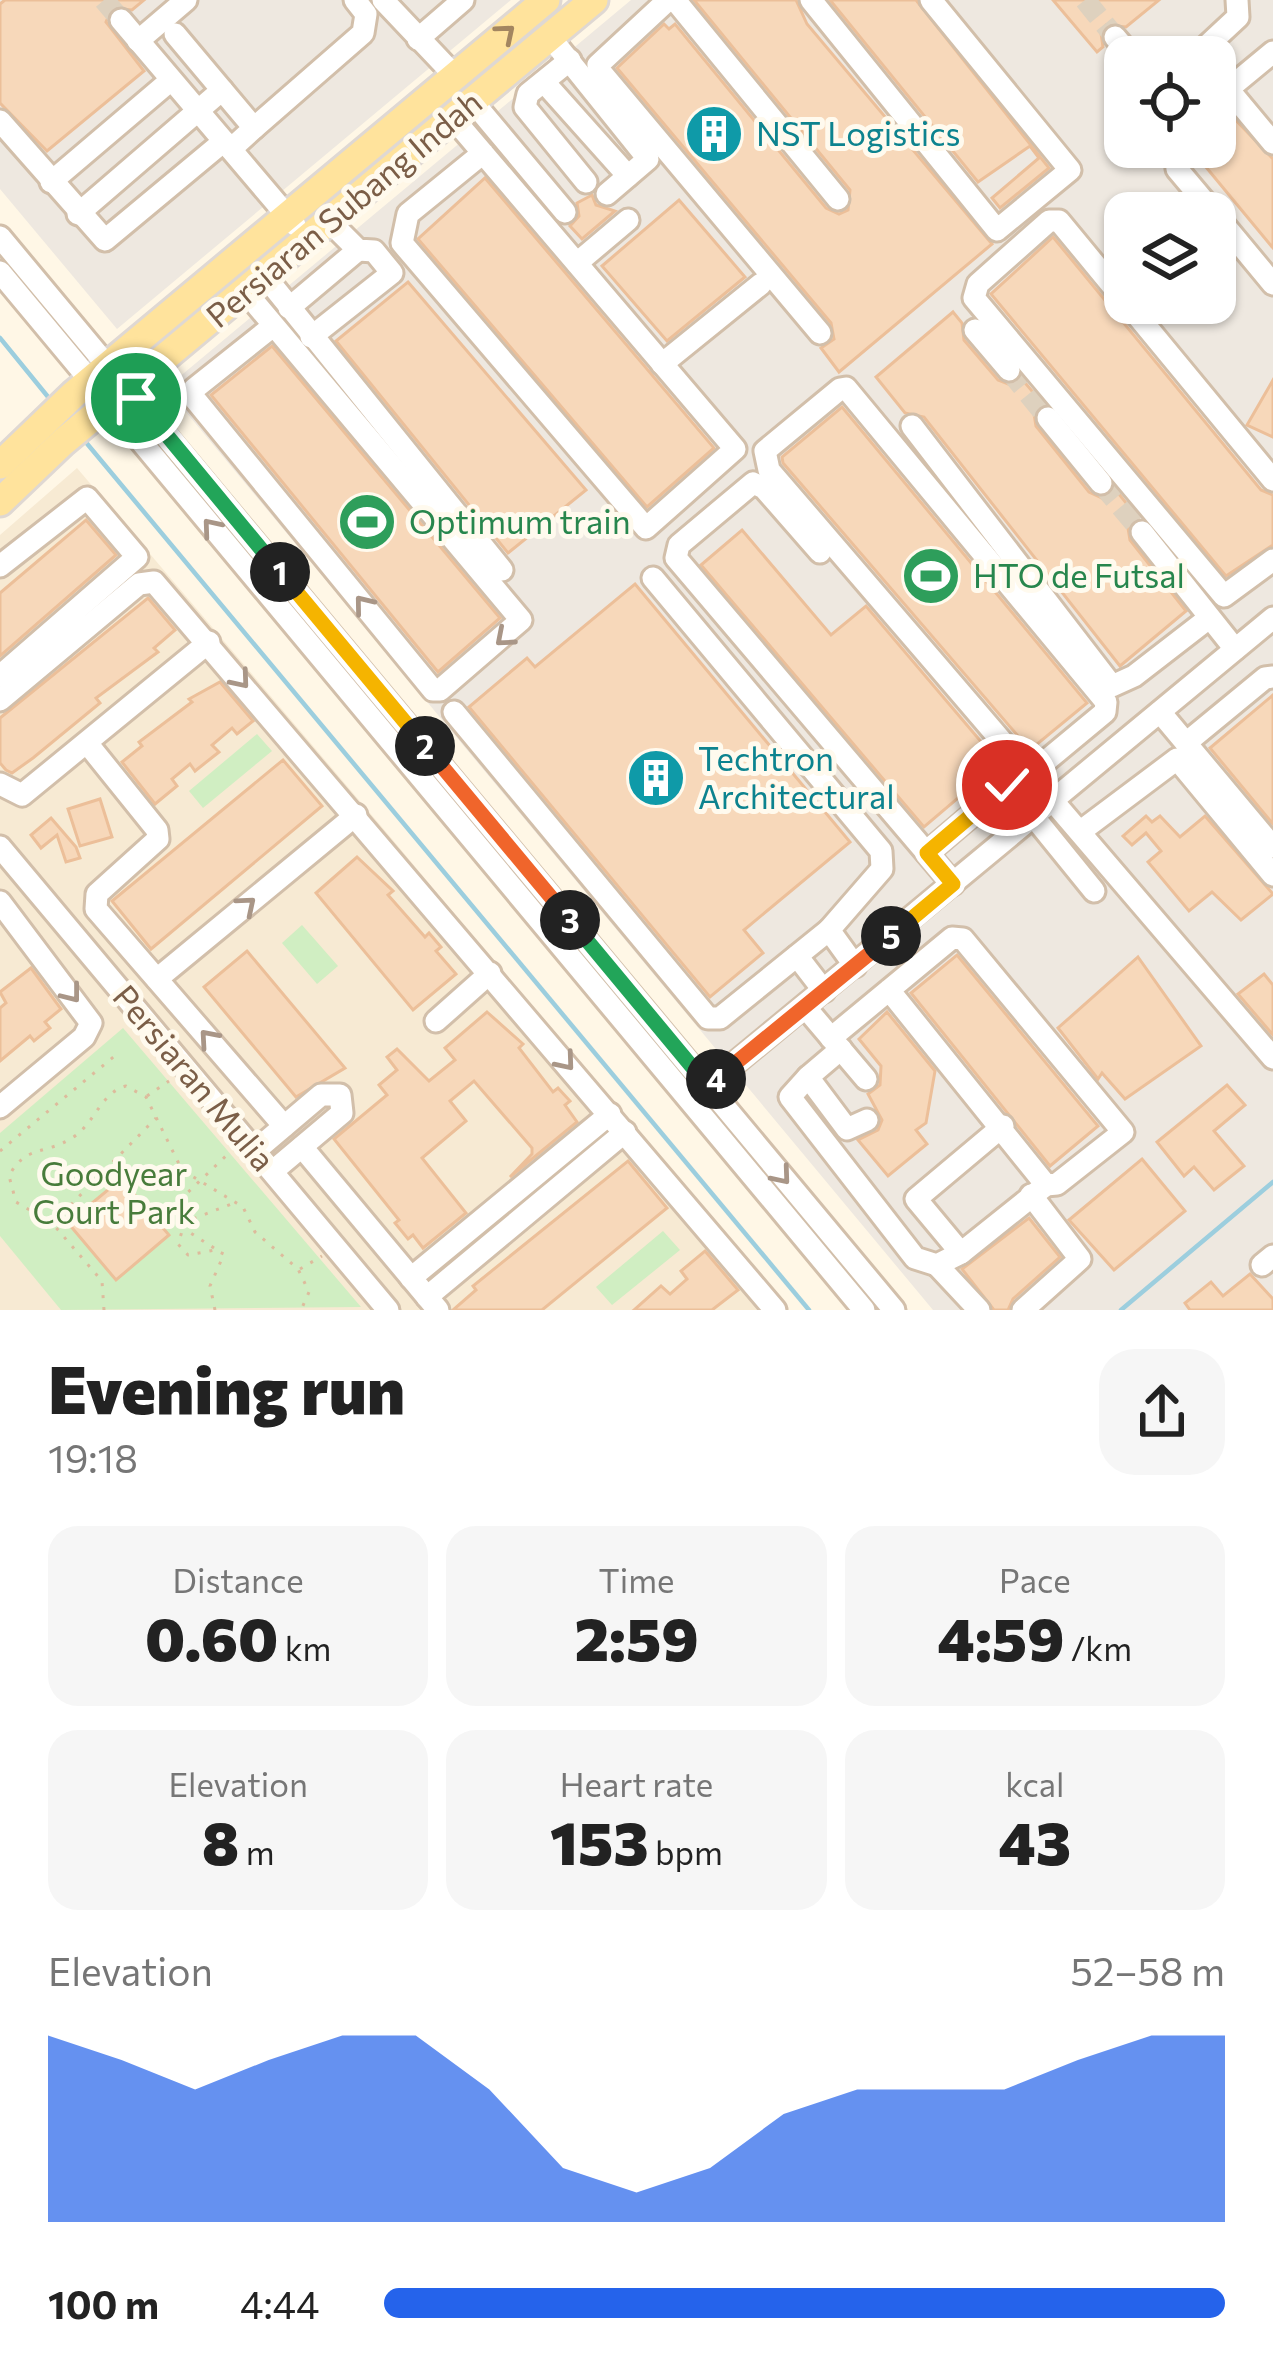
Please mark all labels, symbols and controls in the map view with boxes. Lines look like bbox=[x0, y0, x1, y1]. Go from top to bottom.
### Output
one-way arrow bbox=[492, 26, 514, 48]
map controls bbox=[1104, 36, 1236, 324]
button: locate bbox=[1104, 36, 1236, 168]
street label: Persiaran Subang Indah bbox=[197, 81, 489, 335]
building icon: NST Logistics bbox=[683, 103, 745, 165]
place label: NST Logistics bbox=[756, 112, 961, 153]
button: layers bbox=[1104, 192, 1236, 324]
pin bbox=[85, 347, 187, 449]
icon: arrive bbox=[103, 365, 169, 431]
sports icon: Optimum train bbox=[336, 491, 398, 553]
place label: Optimum train bbox=[409, 500, 631, 541]
one-way arrow bbox=[204, 518, 225, 540]
pin: 1 bbox=[250, 542, 310, 602]
sports icon: HTO de Futsal bbox=[900, 545, 962, 607]
text: 1 bbox=[273, 551, 287, 592]
place label: HTO de Futsal bbox=[973, 554, 1185, 595]
one-way arrow bbox=[356, 596, 377, 618]
one-way arrow bbox=[496, 624, 518, 646]
one-way arrow bbox=[227, 666, 248, 688]
pin: 2 bbox=[395, 716, 455, 776]
text: 2 bbox=[416, 725, 434, 766]
pin bbox=[956, 734, 1058, 836]
place label: Techtron Architectural bbox=[698, 737, 895, 816]
building icon: Techtron Architectural bbox=[625, 747, 687, 809]
icon: check bbox=[974, 752, 1040, 818]
pin: 3 bbox=[540, 890, 600, 950]
one-way arrow bbox=[234, 898, 256, 919]
text: 3 bbox=[560, 899, 580, 940]
pin: 5 bbox=[861, 906, 921, 966]
text: 5 bbox=[881, 915, 901, 956]
street label: Persiaran Mulia bbox=[105, 976, 285, 1178]
one-way arrow bbox=[58, 981, 79, 1003]
one-way arrow bbox=[200, 1029, 222, 1051]
one-way arrow bbox=[551, 1048, 573, 1070]
pin: 4 bbox=[686, 1049, 746, 1109]
text: 4 bbox=[706, 1058, 726, 1099]
park label: Goodyear Court Park bbox=[33, 1152, 196, 1231]
one-way arrow bbox=[768, 1162, 790, 1184]
text: Evening run bbox=[48, 1347, 405, 1428]
button: share bbox=[1099, 1349, 1225, 1475]
text: 19:18 bbox=[48, 1433, 138, 1481]
text: Distance bbox=[173, 1559, 304, 1600]
text: Time bbox=[599, 1559, 674, 1600]
text: Pace bbox=[999, 1559, 1071, 1600]
text: 0.60 bbox=[145, 1600, 278, 1673]
text: 2:59 bbox=[574, 1600, 699, 1673]
text: 4:59 bbox=[938, 1600, 1064, 1673]
text: km bbox=[278, 1627, 331, 1668]
text: /km bbox=[1064, 1627, 1132, 1668]
text: Elevation bbox=[168, 1763, 308, 1804]
text: Heart rate bbox=[560, 1763, 713, 1804]
text: kcal bbox=[1005, 1763, 1064, 1804]
text: 8 bbox=[202, 1804, 239, 1877]
text: 153 bbox=[550, 1804, 649, 1877]
text: 43 bbox=[998, 1804, 1071, 1877]
text: m bbox=[239, 1831, 274, 1872]
text: bpm bbox=[649, 1831, 723, 1872]
text: Elevation bbox=[48, 1946, 213, 1994]
text: 52–58 m bbox=[1070, 1946, 1225, 1994]
text: 100 m bbox=[48, 2279, 159, 2327]
text: 4:44 bbox=[240, 2279, 319, 2327]

